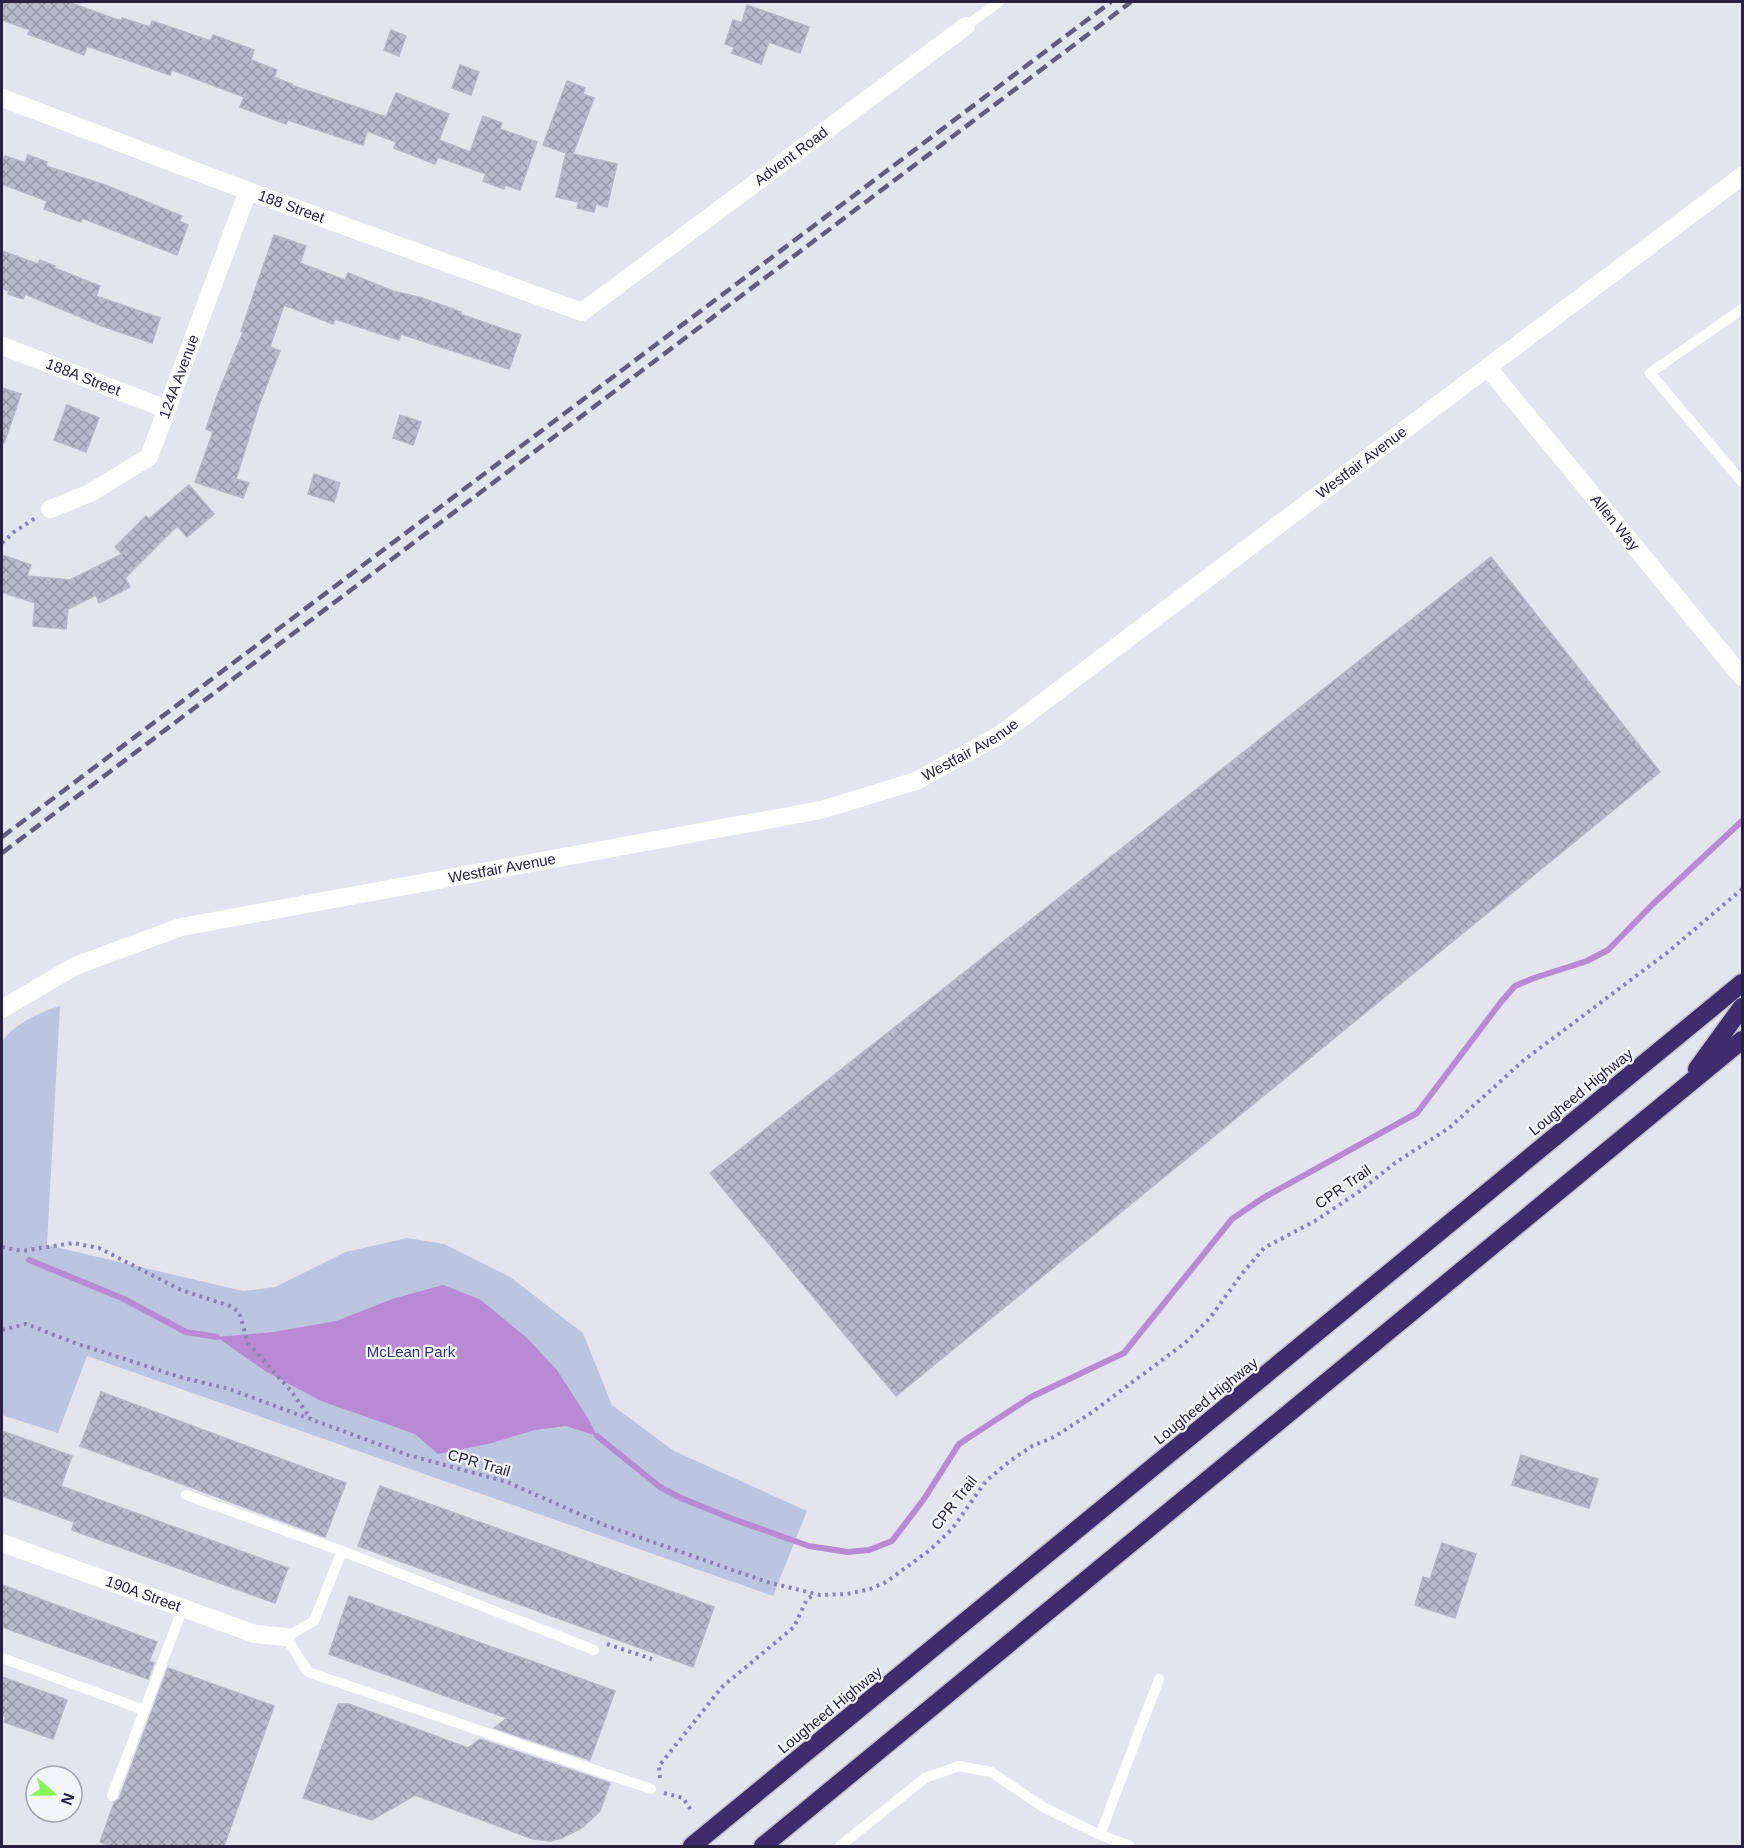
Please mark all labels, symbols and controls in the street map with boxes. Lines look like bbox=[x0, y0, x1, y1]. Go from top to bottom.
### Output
street label: Advent Road bbox=[751, 123, 831, 189]
street label: 188 Street bbox=[256, 186, 328, 226]
street label: 124A Avenue bbox=[155, 332, 202, 421]
street label: 188A Street bbox=[44, 355, 124, 399]
street label: Westfair Avenue bbox=[1313, 423, 1410, 502]
street label: Allen Way bbox=[1588, 491, 1644, 554]
street label: Westfair Avenue bbox=[919, 715, 1021, 784]
street label: Westfair Avenue bbox=[447, 850, 557, 886]
street label: Lougheed Highway bbox=[1525, 1044, 1636, 1139]
street label: CPR Trail bbox=[1312, 1161, 1374, 1212]
park label: McLean Park bbox=[367, 1343, 456, 1360]
street label: Lougheed Highway bbox=[1150, 1353, 1261, 1448]
street label: CPR Trail bbox=[446, 1446, 512, 1480]
street label: CPR Trail bbox=[927, 1472, 980, 1533]
street label: 190A Street bbox=[104, 1572, 184, 1615]
street label: Lougheed Highway bbox=[774, 1662, 885, 1757]
north arrow bbox=[24, 1764, 84, 1824]
text: N bbox=[58, 1791, 78, 1807]

